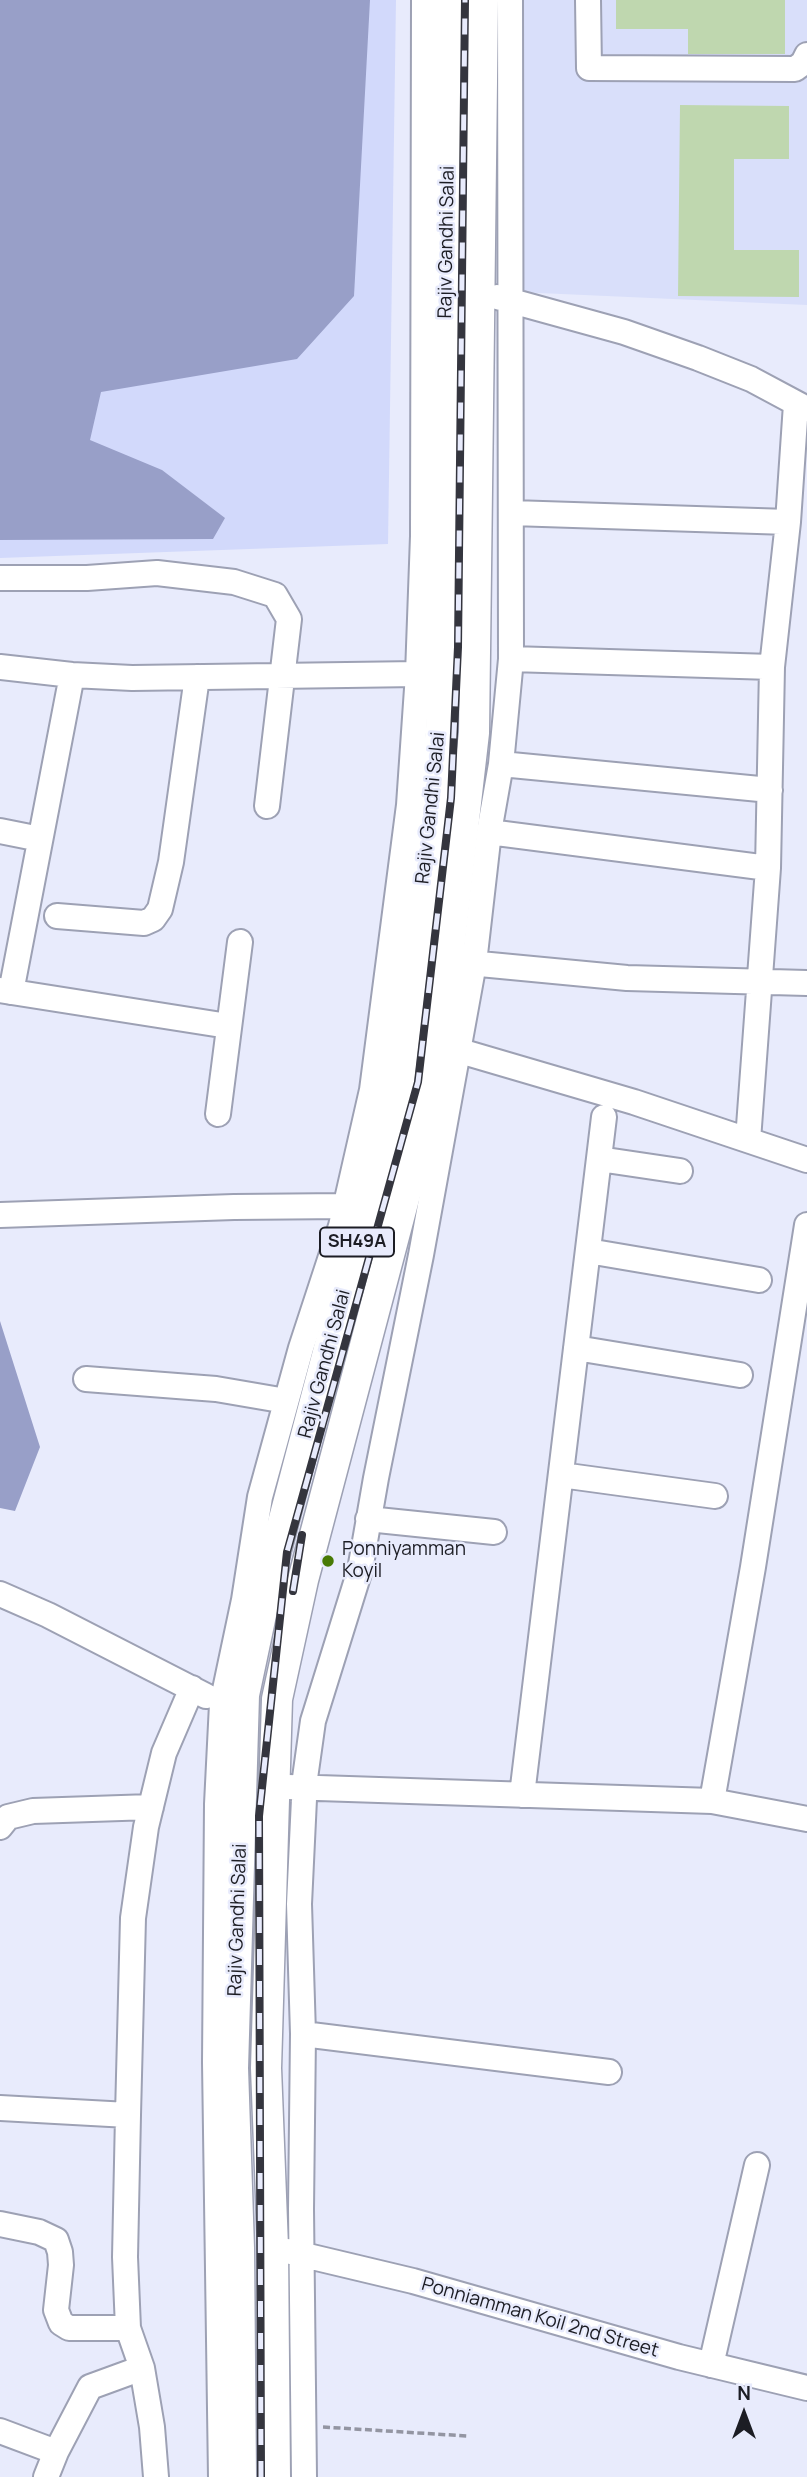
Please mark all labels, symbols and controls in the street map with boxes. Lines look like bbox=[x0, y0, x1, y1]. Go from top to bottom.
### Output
street label: Rajiv Gandhi Salai bbox=[434, 165, 460, 319]
street label: Rajiv Gandhi Salai bbox=[412, 731, 450, 885]
road number: SH49A bbox=[320, 1227, 394, 1256]
street label: Rajiv Gandhi Salai bbox=[294, 1287, 356, 1441]
place label: Ponniyamman Koyil bbox=[342, 1539, 466, 1583]
marker: Ponniyamman Koyil bbox=[320, 1553, 336, 1569]
street label: Rajiv Gandhi Salai bbox=[224, 1843, 252, 1997]
street label: Ponniamman Koil 2nd Street bbox=[419, 2273, 661, 2363]
north arrow bbox=[709, 2379, 779, 2449]
text: N bbox=[737, 2380, 751, 2406]

